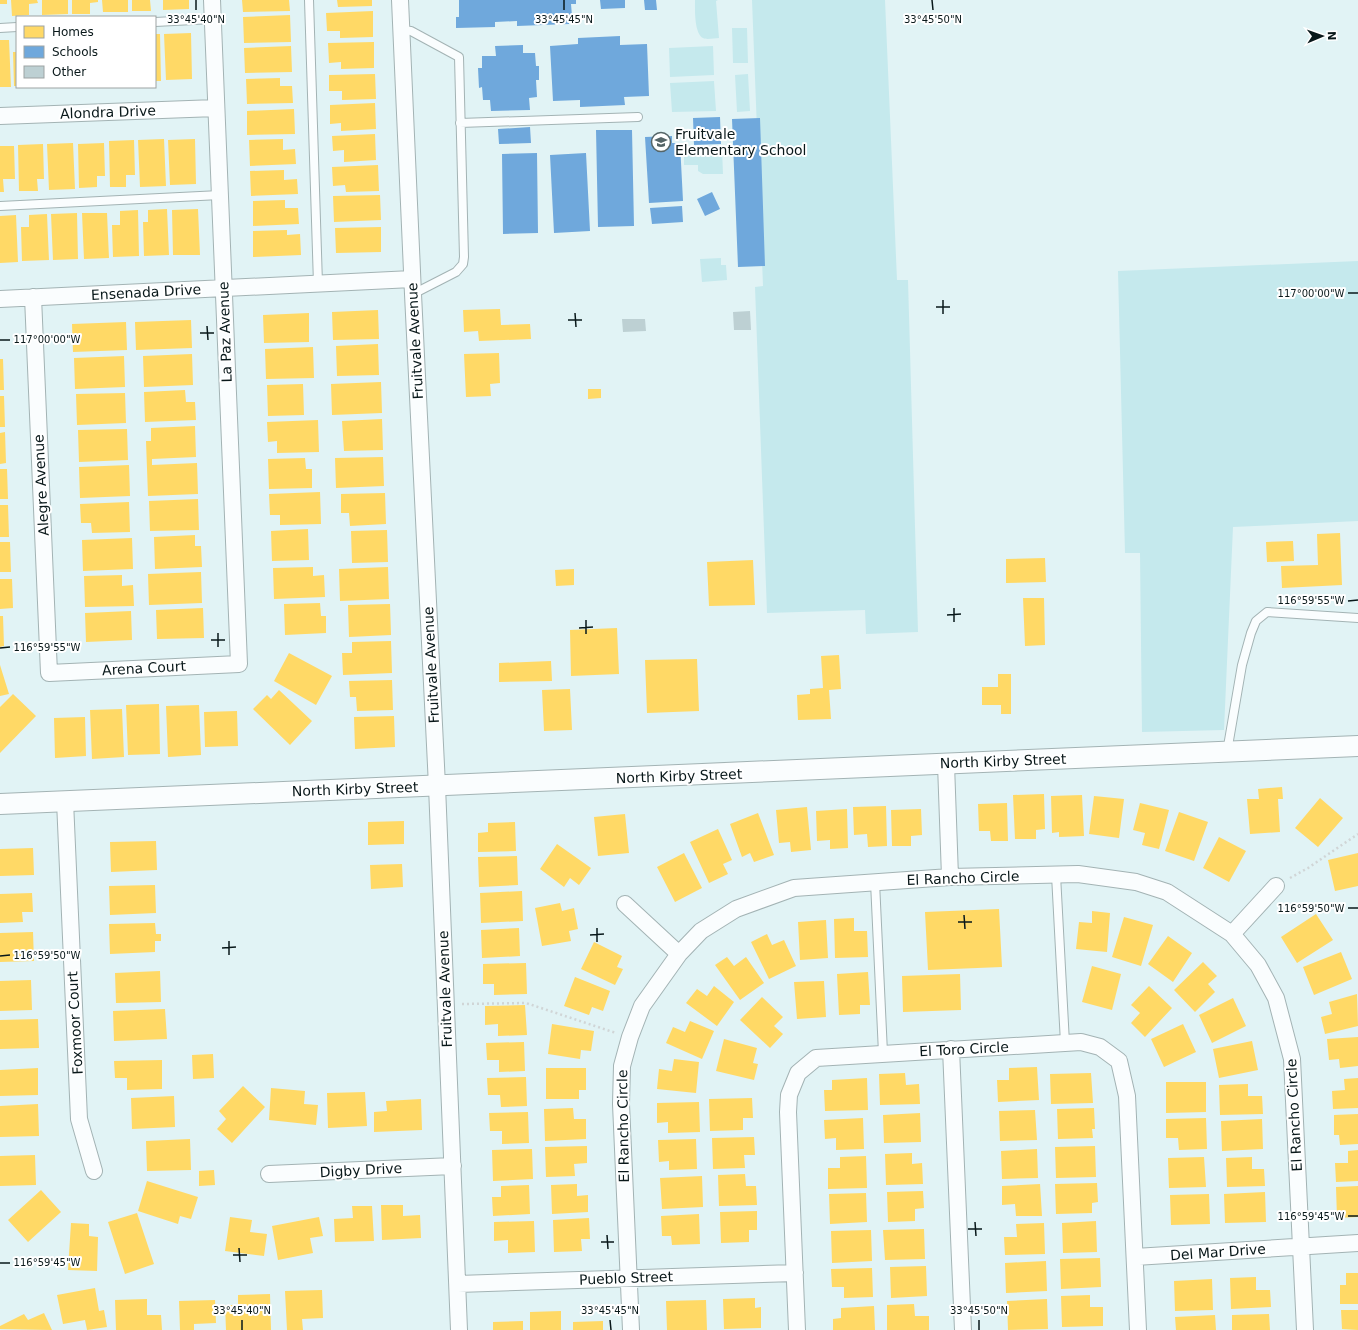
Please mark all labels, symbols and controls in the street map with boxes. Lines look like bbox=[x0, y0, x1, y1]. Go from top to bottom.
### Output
text: 33°45'40"N bbox=[167, 14, 225, 25]
text: 33°45'45"N bbox=[535, 14, 593, 25]
text: 33°45'50"N bbox=[904, 14, 962, 25]
legend bbox=[16, 16, 156, 88]
north arrow bbox=[1302, 16, 1342, 56]
text: Homes bbox=[52, 25, 94, 39]
text: N bbox=[1325, 31, 1338, 41]
text: Schools bbox=[52, 45, 98, 59]
text: Other bbox=[52, 65, 86, 79]
street label: Alondra Drive bbox=[60, 102, 156, 122]
place label: Fruitvale Elementary School bbox=[675, 126, 807, 158]
school or university icon: Fruitvale Elementary School bbox=[650, 131, 672, 153]
street label: Ensenada Drive bbox=[90, 281, 202, 303]
street label: La Paz Avenue bbox=[215, 281, 235, 383]
street label: Fruitvale Avenue bbox=[404, 282, 426, 400]
text: 117°00'00"W bbox=[1278, 288, 1344, 299]
text: 117°00'00"W bbox=[14, 334, 80, 345]
street label: Alegre Avenue bbox=[30, 434, 52, 536]
text: 116°59'55"W bbox=[1278, 595, 1344, 606]
street label: Fruitvale Avenue bbox=[420, 606, 442, 724]
text: 116°59'55"W bbox=[14, 642, 80, 653]
street label: Arena Court bbox=[102, 658, 187, 678]
street label: North Kirby Street bbox=[939, 751, 1067, 771]
street label: North Kirby Street bbox=[615, 766, 743, 786]
street label: North Kirby Street bbox=[291, 779, 419, 799]
street label: El Rancho Circle bbox=[906, 868, 1020, 888]
text: 116°59'50"W bbox=[1278, 903, 1344, 914]
street label: Fruitvale Avenue bbox=[435, 930, 455, 1048]
text: 116°59'50"W bbox=[14, 950, 80, 961]
street label: Foxmoor Court bbox=[64, 970, 86, 1075]
street label: El Toro Circle bbox=[919, 1039, 1009, 1059]
street label: El Rancho Circle bbox=[1283, 1058, 1305, 1172]
street label: El Rancho Circle bbox=[614, 1069, 632, 1183]
street label: Digby Drive bbox=[319, 1160, 403, 1180]
text: 116°59'45"W bbox=[1278, 1211, 1344, 1222]
street label: Del Mar Drive bbox=[1170, 1241, 1266, 1263]
text: 116°59'45"W bbox=[14, 1257, 80, 1268]
street label: Pueblo Street bbox=[579, 1268, 674, 1288]
text: 33°45'40"N bbox=[213, 1305, 271, 1316]
text: 33°45'45"N bbox=[581, 1305, 639, 1316]
text: 33°45'50"N bbox=[950, 1305, 1008, 1316]

